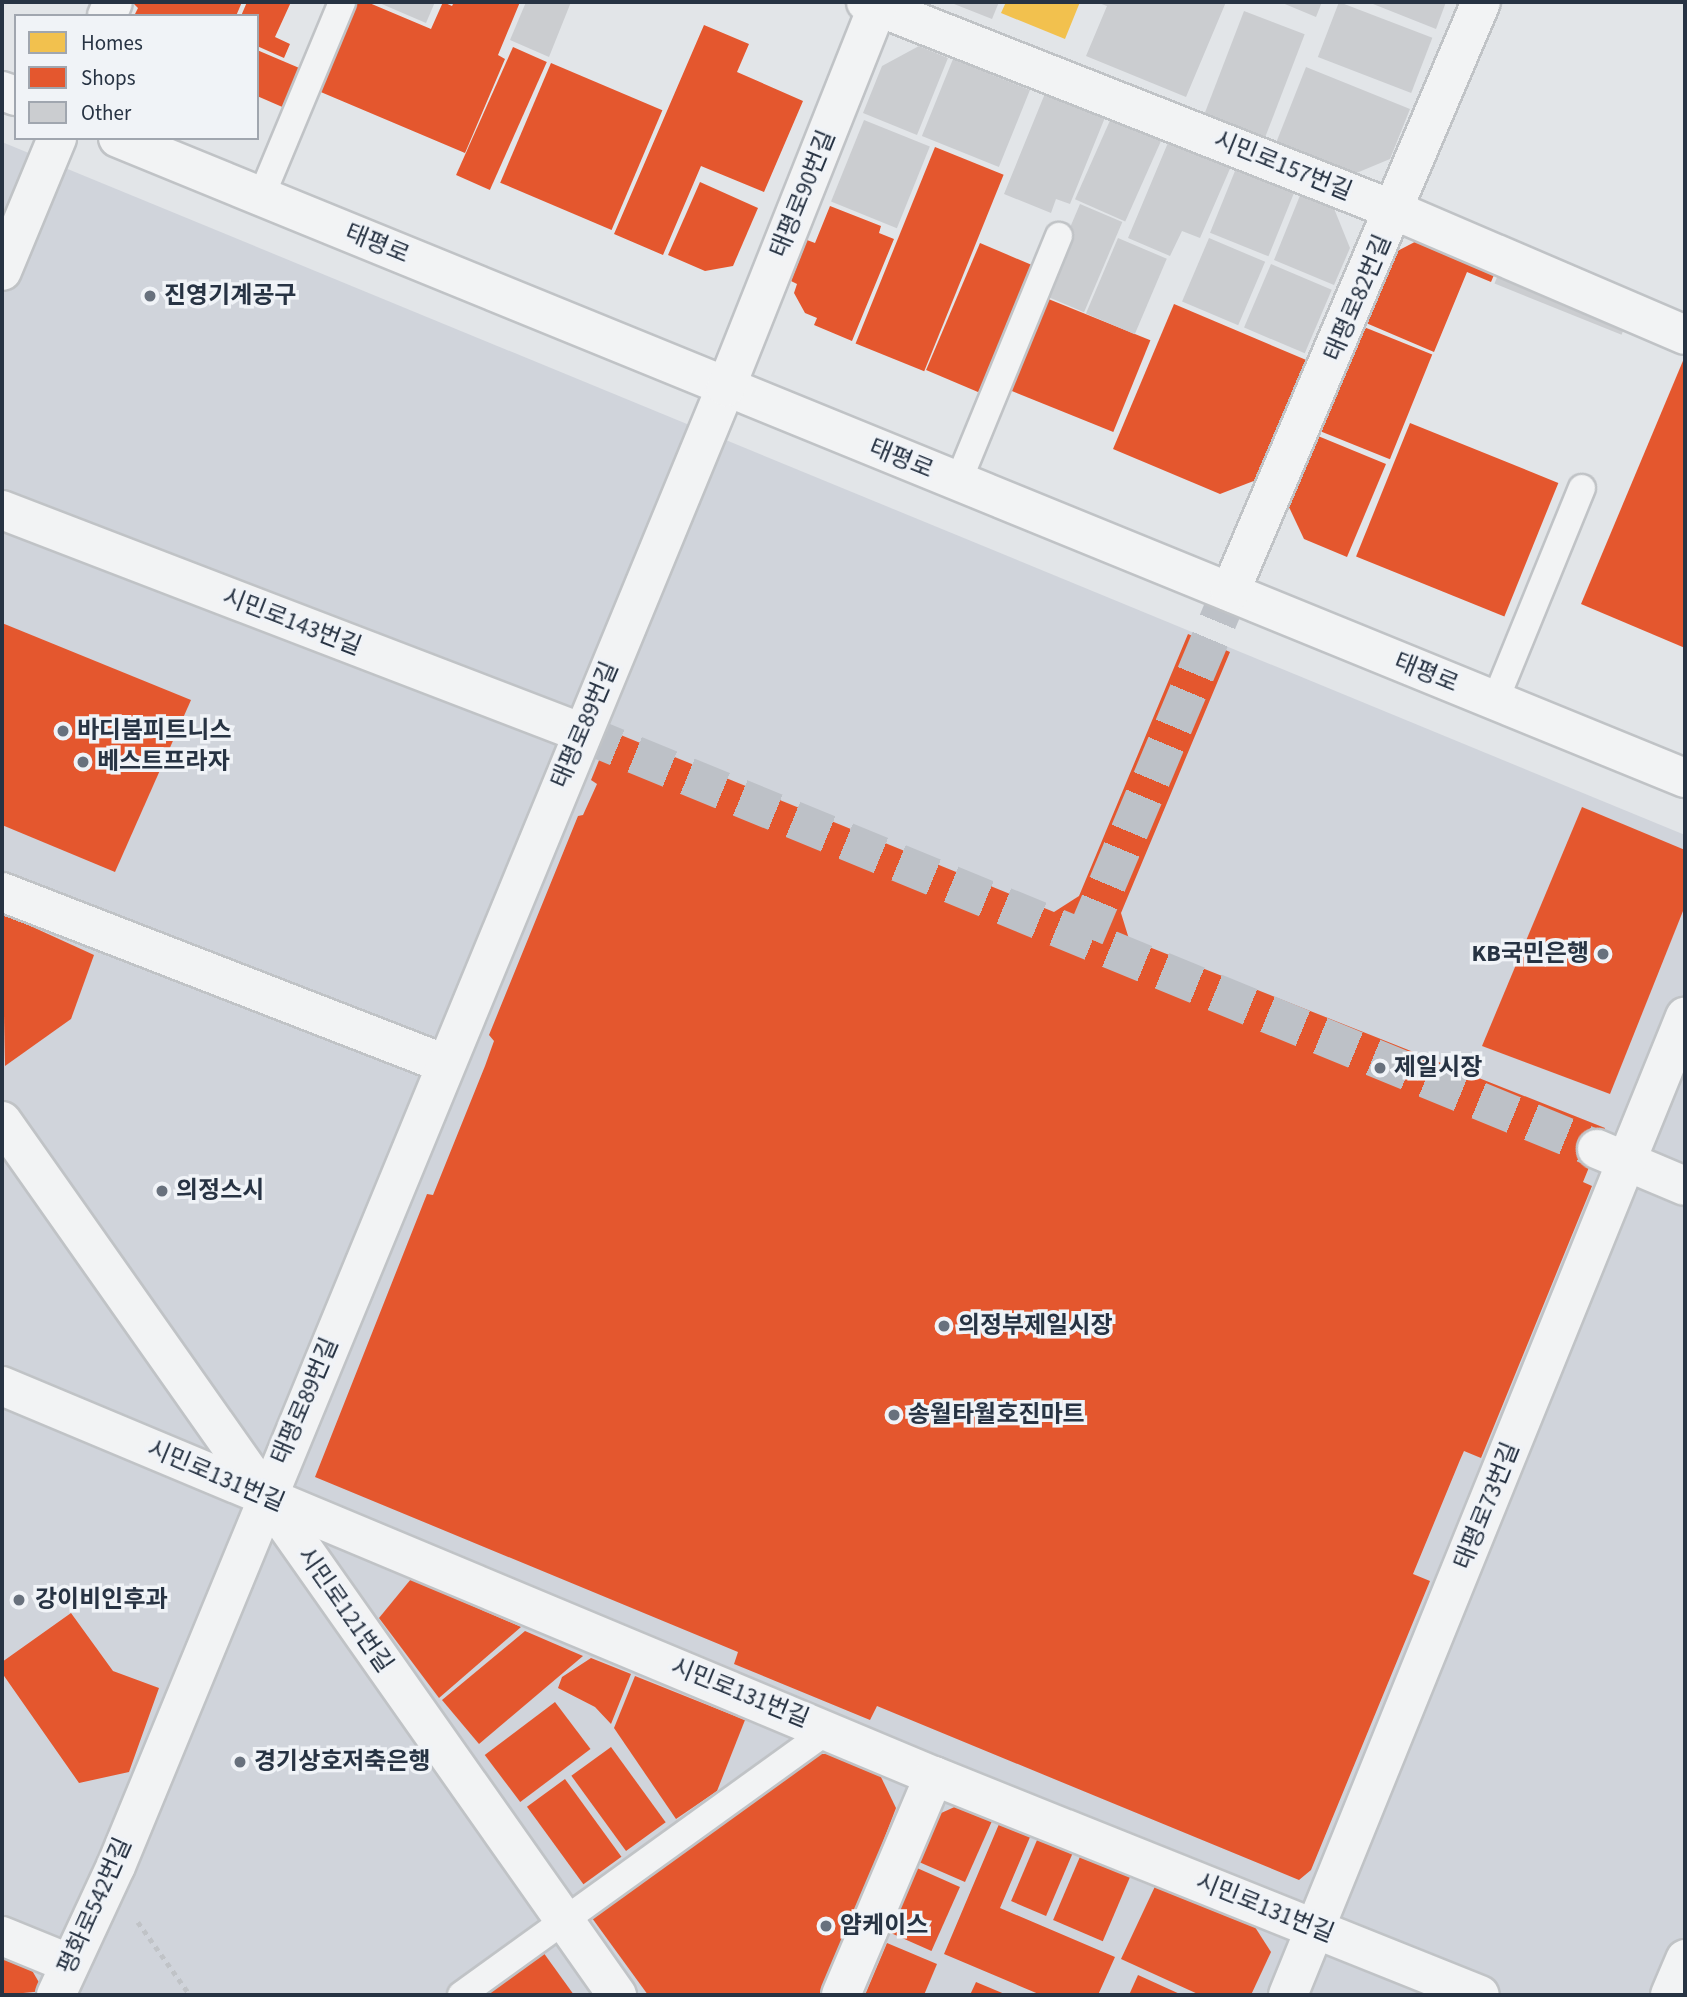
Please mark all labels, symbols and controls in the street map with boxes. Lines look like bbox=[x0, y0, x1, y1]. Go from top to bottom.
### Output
legend bbox=[14, 14, 259, 140]
text: Homes bbox=[81, 28, 143, 58]
text: Shops bbox=[81, 63, 135, 93]
text: Other bbox=[81, 98, 131, 128]
street label: 시민로157번길 bbox=[1210, 125, 1356, 207]
street label: 태평로90번길 bbox=[765, 126, 841, 262]
street label: 태평로 bbox=[341, 218, 413, 270]
street label: 태평로82번길 bbox=[1319, 231, 1397, 365]
place label: 진영기계공구 bbox=[164, 282, 296, 310]
marker: 진영기계공구 bbox=[142, 288, 158, 304]
street label: 태평로 bbox=[865, 433, 937, 485]
street label: 시민로143번길 bbox=[219, 582, 365, 662]
street label: 태평로 bbox=[1390, 647, 1462, 699]
street label: 태평로89번길 bbox=[546, 658, 624, 792]
place label: 바디붐피트니스 bbox=[77, 717, 232, 745]
marker: 바디붐피트니스 bbox=[55, 723, 71, 739]
place label: 베스트프라자 bbox=[97, 748, 229, 776]
marker: 베스트프라자 bbox=[75, 754, 91, 770]
place label: KB국민은행 bbox=[1471, 940, 1589, 968]
marker: KB국민은행 bbox=[1595, 946, 1611, 962]
place label: 제일시장 bbox=[1394, 1054, 1482, 1082]
marker: 제일시장 bbox=[1372, 1060, 1388, 1076]
place label: 의정스시 bbox=[176, 1177, 264, 1205]
marker: 의정스시 bbox=[154, 1183, 170, 1199]
place label: 의정부제일시장 bbox=[958, 1312, 1113, 1340]
marker: 의정부제일시장 bbox=[936, 1318, 952, 1334]
street label: 태평로89번길 bbox=[266, 1334, 344, 1468]
place label: 송월타월호진마트 bbox=[908, 1401, 1085, 1429]
marker: 송월타월호진마트 bbox=[886, 1407, 902, 1423]
street label: 시민로131번길 bbox=[143, 1434, 289, 1518]
street label: 태평로73번길 bbox=[1449, 1438, 1525, 1574]
street label: 시민로121번길 bbox=[291, 1542, 399, 1678]
place label: 강이비인후과 bbox=[35, 1586, 167, 1614]
marker: 강이비인후과 bbox=[9, 1590, 29, 1610]
street label: 시민로131번길 bbox=[667, 1652, 813, 1734]
place label: 경기상호저축은행 bbox=[254, 1748, 431, 1776]
marker: 경기상호저축은행 bbox=[232, 1754, 248, 1770]
street label: 평화로542번길 bbox=[52, 1833, 138, 1979]
street label: 시민로131번길 bbox=[1192, 1867, 1338, 1949]
place label: 얌케이스 bbox=[840, 1912, 928, 1940]
marker: 얌케이스 bbox=[818, 1918, 834, 1934]

